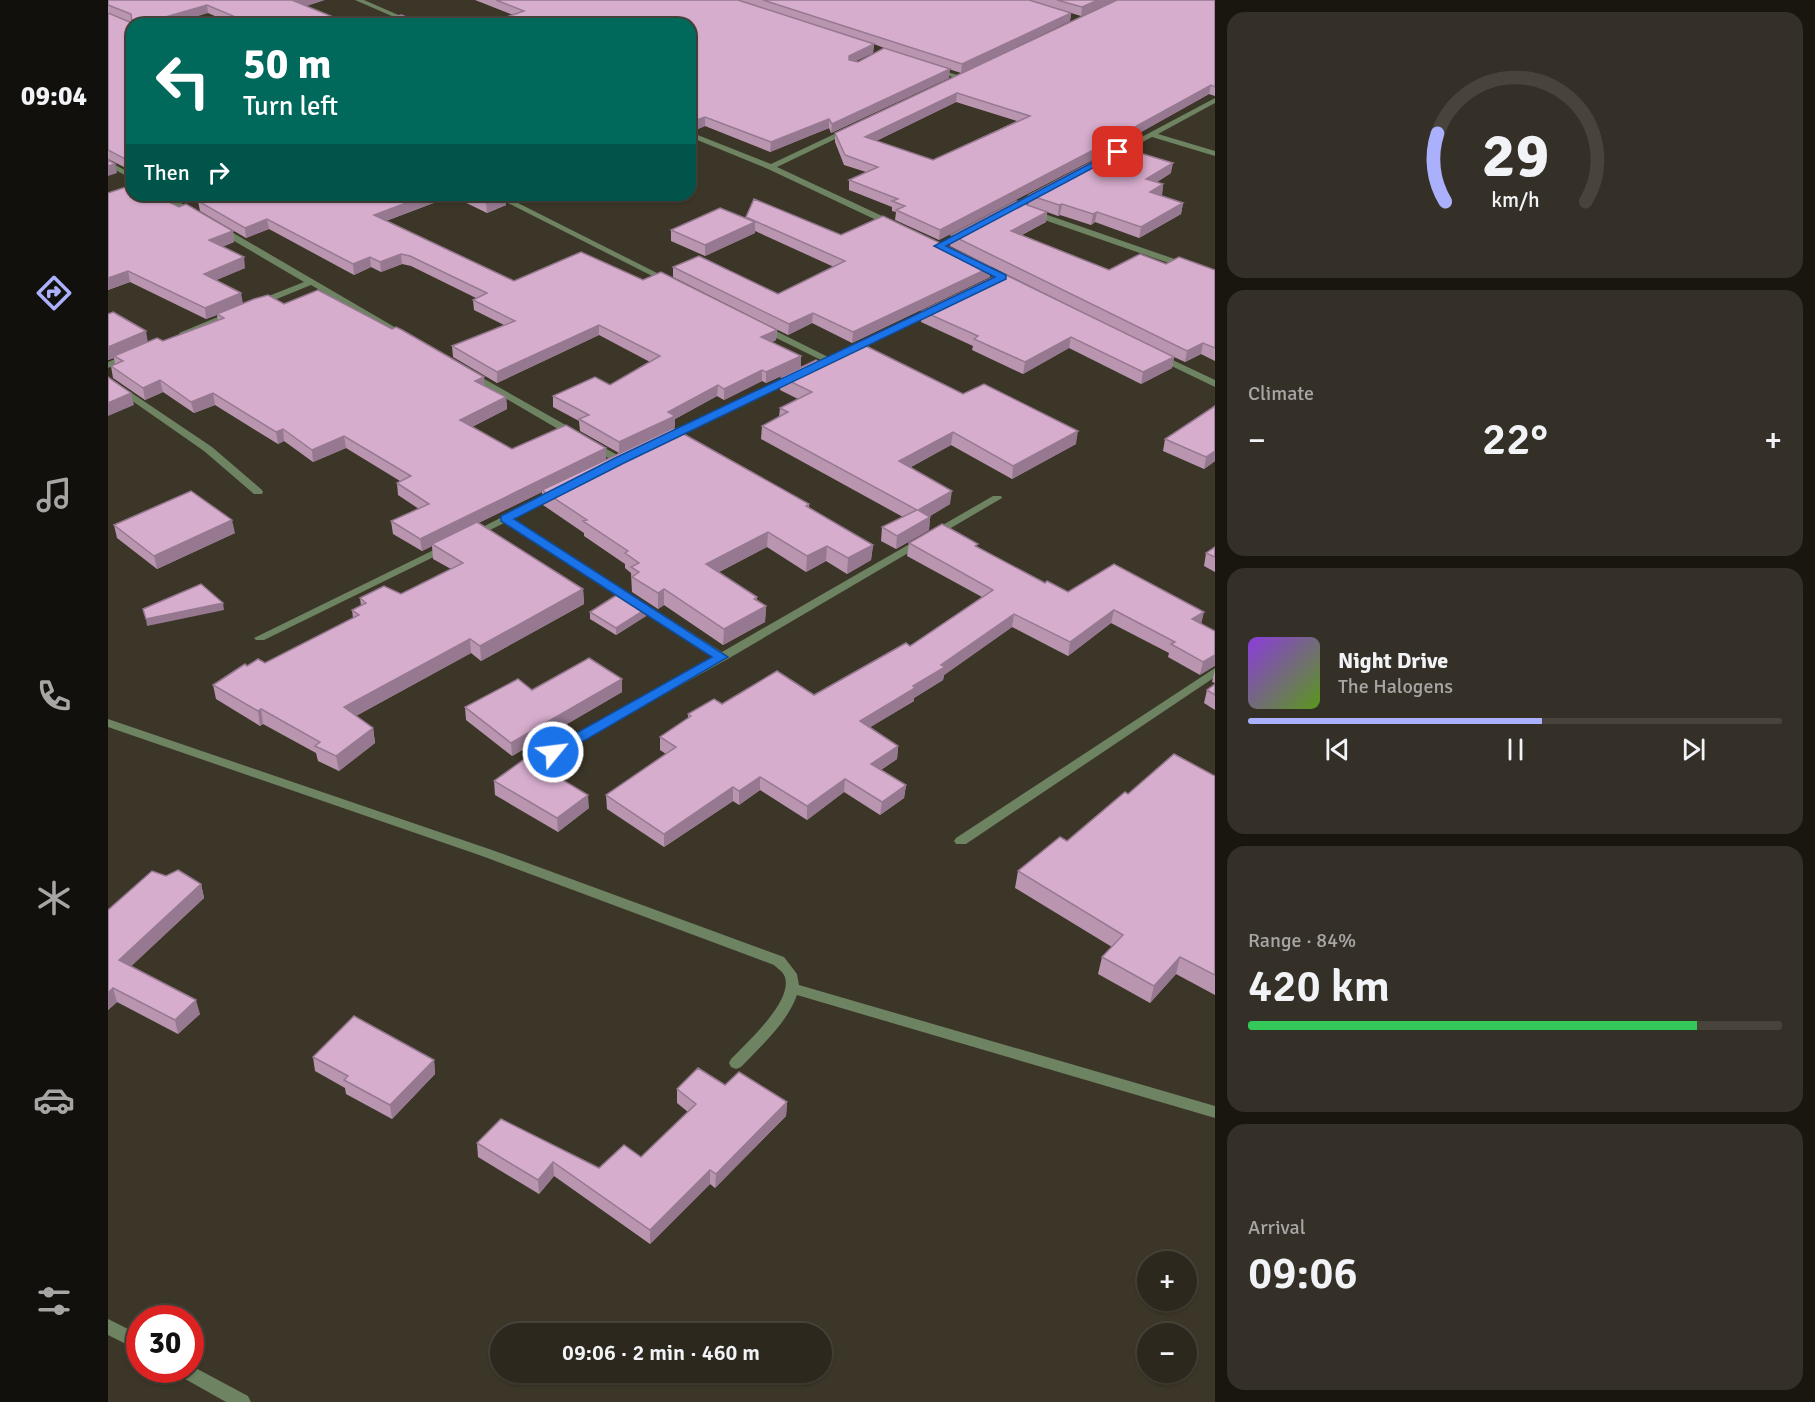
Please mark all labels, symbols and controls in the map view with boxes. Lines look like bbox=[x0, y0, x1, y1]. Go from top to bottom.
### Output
text: 50 m bbox=[243, 39, 332, 90]
icon: left bbox=[144, 42, 222, 120]
text: 09:04 bbox=[21, 80, 87, 113]
text: Turn left bbox=[243, 90, 338, 123]
text: 29 bbox=[1481, 117, 1549, 194]
pin bbox=[1092, 126, 1143, 177]
icon: arrive bbox=[1101, 135, 1134, 168]
icon: right bbox=[202, 156, 235, 189]
text: Then bbox=[144, 159, 190, 186]
text: km/h bbox=[1491, 187, 1539, 213]
icon: directions bbox=[33, 272, 75, 314]
text: Climate bbox=[1248, 381, 1314, 406]
text: 22° bbox=[1482, 412, 1548, 467]
text: − bbox=[1248, 420, 1266, 461]
text: + bbox=[1764, 420, 1782, 461]
icon: music bbox=[33, 474, 75, 516]
text: Night Drive bbox=[1338, 647, 1448, 674]
text: The Halogens bbox=[1338, 674, 1453, 699]
icon: phone bbox=[33, 675, 75, 717]
position arrow bbox=[521, 720, 585, 784]
icon: previous bbox=[1321, 733, 1354, 766]
icon: pause bbox=[1499, 733, 1532, 766]
icon: next bbox=[1677, 733, 1710, 766]
icon: climate bbox=[33, 877, 75, 919]
text: Range · 84% bbox=[1248, 928, 1356, 953]
text: 420 km bbox=[1248, 959, 1390, 1014]
icon: car bbox=[33, 1079, 75, 1121]
text: Arrival bbox=[1248, 1215, 1306, 1240]
text: 09:06 bbox=[1248, 1246, 1358, 1301]
map controls bbox=[1137, 1251, 1197, 1383]
button: + bbox=[1137, 1251, 1197, 1311]
icon: filters bbox=[33, 1280, 75, 1322]
speed limit sign: 30 bbox=[126, 1305, 204, 1383]
button: − bbox=[1137, 1323, 1197, 1383]
text: 09:06 · 2 min · 460 m bbox=[562, 1339, 760, 1366]

